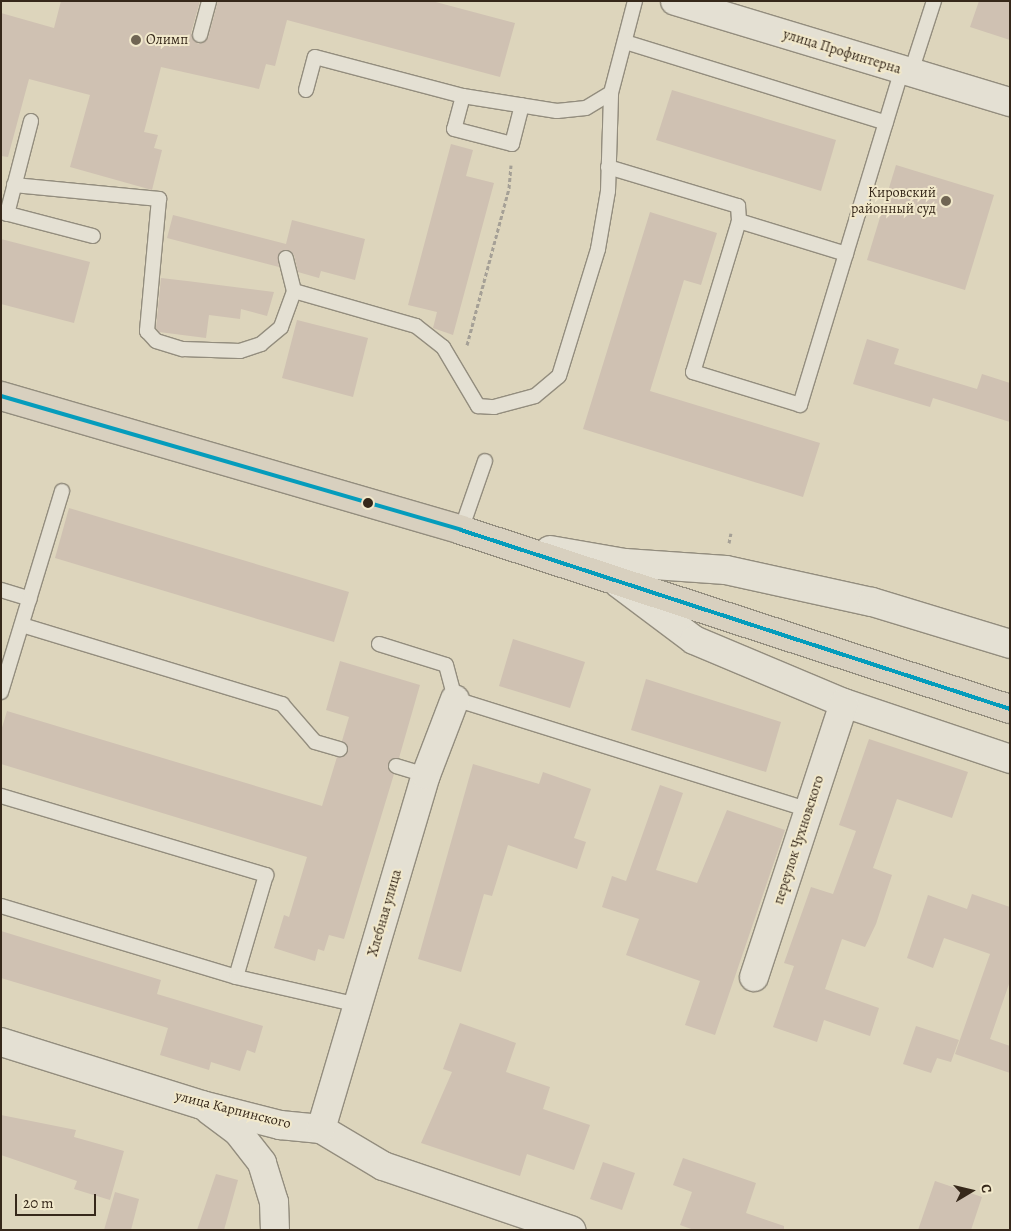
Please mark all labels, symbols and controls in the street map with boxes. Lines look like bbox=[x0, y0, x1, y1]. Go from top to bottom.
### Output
street label: улица Профинтерна bbox=[781, 26, 903, 78]
place label: Олимп bbox=[146, 32, 188, 48]
marker: Олимп bbox=[130, 34, 142, 46]
place label: Кировский районный суд bbox=[851, 185, 936, 218]
marker: Кировский районный суд bbox=[940, 195, 952, 207]
unlabelled marker bbox=[363, 498, 373, 508]
street label: переулок Чухновского bbox=[770, 773, 828, 907]
street label: Хлебная улица bbox=[365, 868, 405, 958]
street label: улица Карпинского bbox=[173, 1088, 293, 1132]
north arrow bbox=[946, 1166, 996, 1216]
text: С bbox=[976, 1183, 996, 1194]
scale bar bbox=[18, 1184, 99, 1216]
text: 20 m bbox=[23, 1193, 54, 1213]

